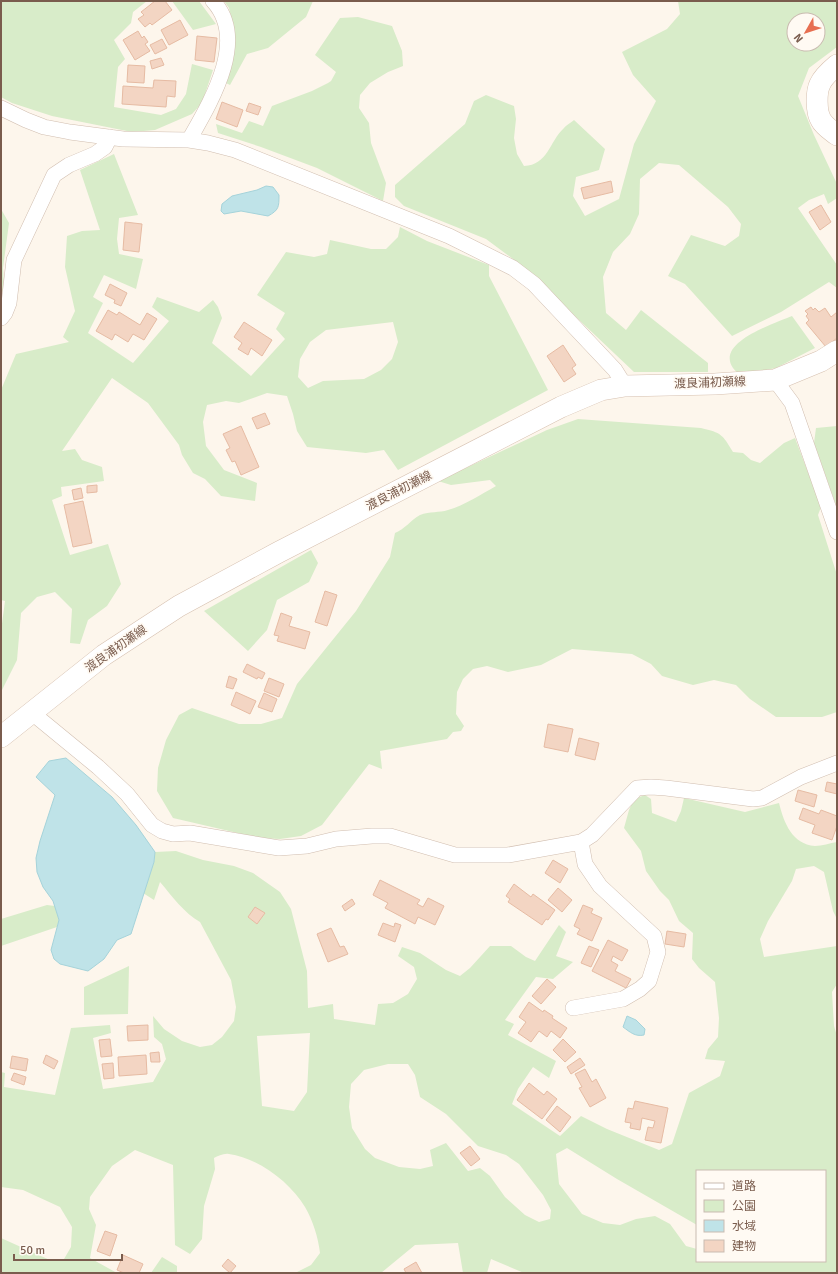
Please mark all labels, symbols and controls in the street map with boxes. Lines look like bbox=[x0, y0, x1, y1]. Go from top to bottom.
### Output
north arrow bbox=[786, 12, 826, 52]
text: N bbox=[791, 31, 806, 45]
street label: 渡良浦初瀬線 bbox=[674, 374, 746, 392]
street label: 渡良浦初瀬線 bbox=[364, 468, 434, 514]
street label: 渡良浦初瀬線 bbox=[82, 622, 150, 676]
legend bbox=[696, 1170, 826, 1262]
text: 道路 bbox=[732, 1179, 756, 1194]
text: 公園 bbox=[732, 1199, 756, 1214]
text: 水域 bbox=[732, 1219, 756, 1234]
scale bar bbox=[14, 1236, 122, 1262]
text: 建物 bbox=[732, 1239, 756, 1254]
text: 50 m bbox=[20, 1243, 45, 1258]

